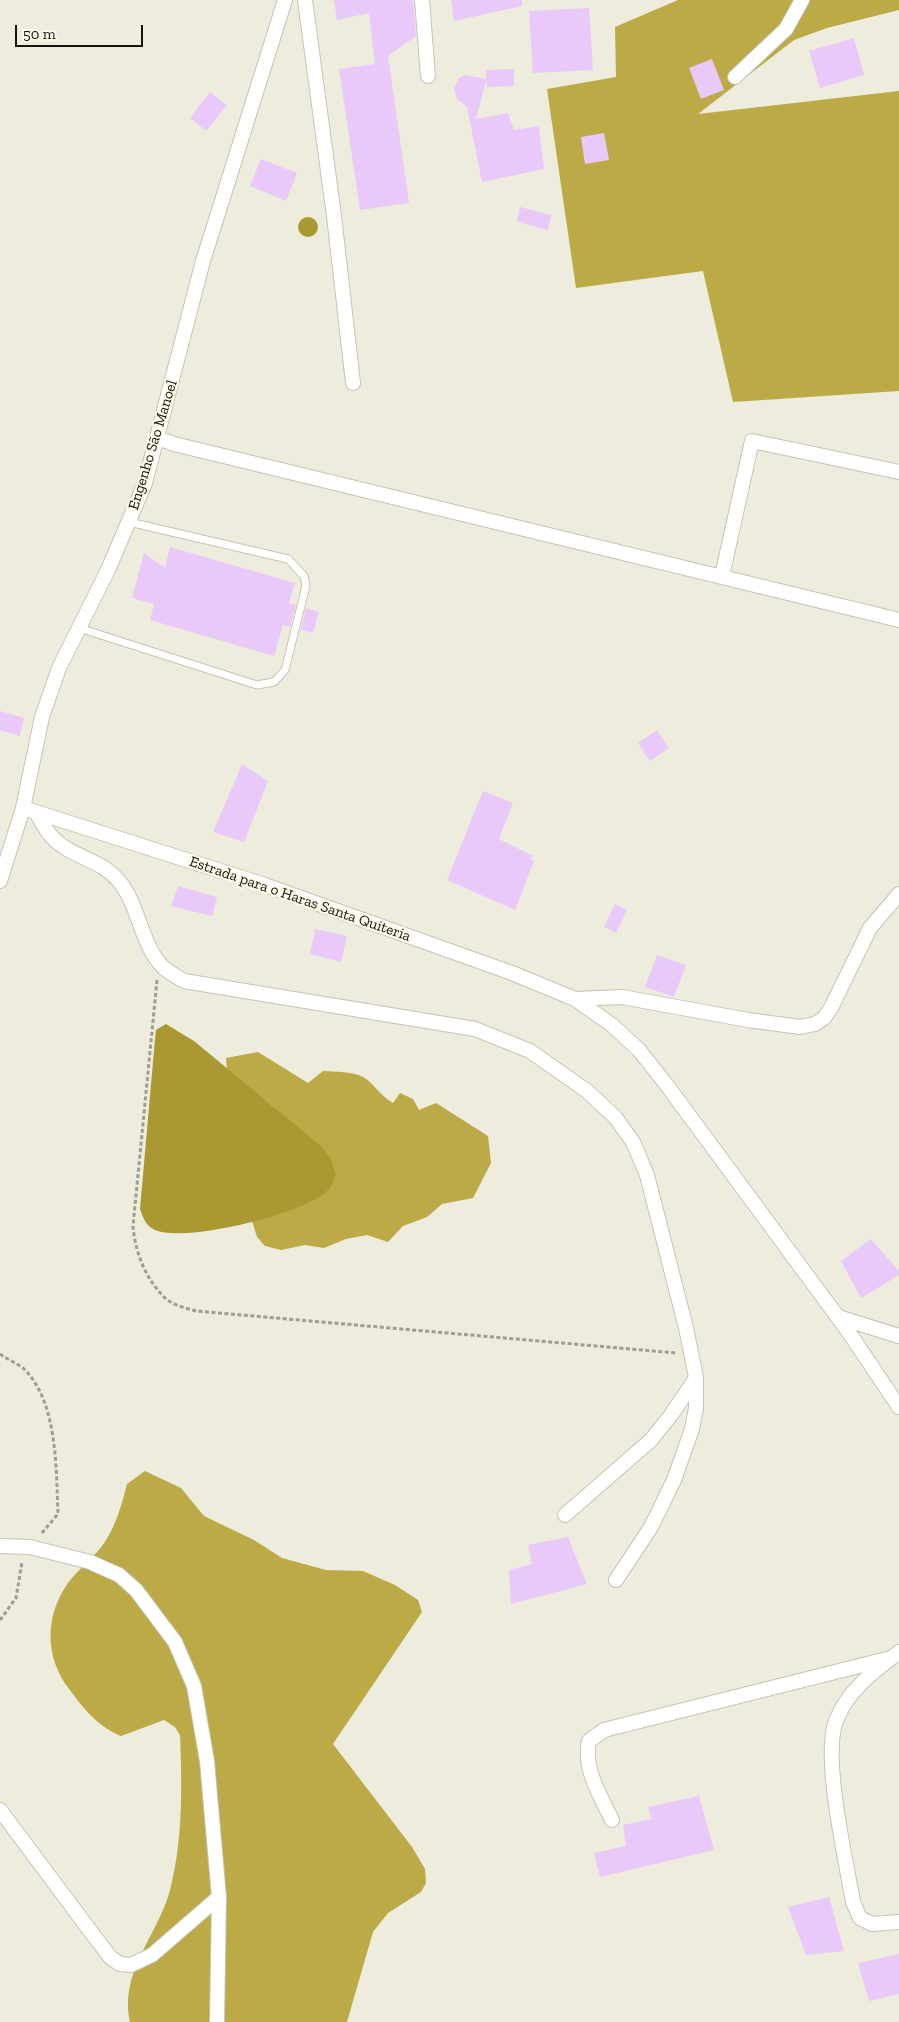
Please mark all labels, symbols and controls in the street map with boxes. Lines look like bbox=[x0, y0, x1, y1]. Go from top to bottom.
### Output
scale bar bbox=[18, 15, 145, 47]
text: 50 m bbox=[23, 25, 56, 43]
street label: Engenho São Manoel bbox=[125, 378, 181, 512]
street label: Estrada para o Haras Santa Quiteria bbox=[187, 853, 413, 945]

